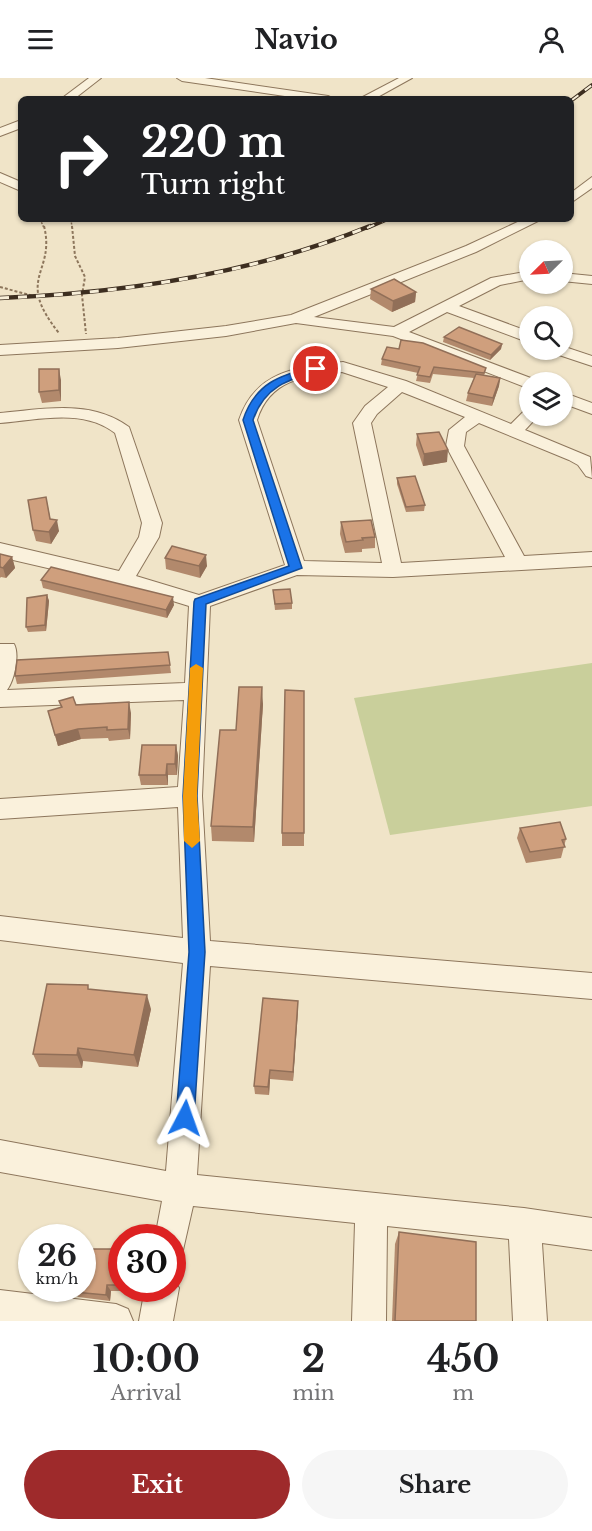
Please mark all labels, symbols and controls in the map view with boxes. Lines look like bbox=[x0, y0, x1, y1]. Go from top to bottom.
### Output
icon: menu bbox=[24, 23, 57, 56]
text: Navio bbox=[254, 23, 338, 56]
icon: person bbox=[535, 23, 568, 56]
text: 220 m bbox=[141, 116, 285, 168]
icon: right bbox=[42, 120, 120, 198]
text: Turn right bbox=[141, 168, 285, 201]
north arrow bbox=[519, 240, 573, 294]
map controls bbox=[519, 240, 573, 426]
button: search bbox=[519, 306, 573, 360]
pin bbox=[290, 343, 341, 394]
icon: arrive bbox=[299, 352, 332, 385]
button: layers bbox=[519, 372, 573, 426]
position arrow bbox=[153, 1086, 217, 1150]
speed limit sign: 30 bbox=[108, 1224, 186, 1302]
text: 26 bbox=[37, 1237, 77, 1274]
text: km/h bbox=[36, 1269, 78, 1288]
text: 10:00 bbox=[92, 1337, 200, 1382]
text: 2 bbox=[302, 1337, 325, 1382]
text: 450 bbox=[427, 1337, 500, 1382]
text: Arrival bbox=[111, 1381, 182, 1405]
text: min bbox=[292, 1381, 335, 1405]
text: m bbox=[453, 1381, 474, 1405]
button: Exit bbox=[24, 1450, 290, 1519]
button: Share bbox=[302, 1450, 568, 1519]

